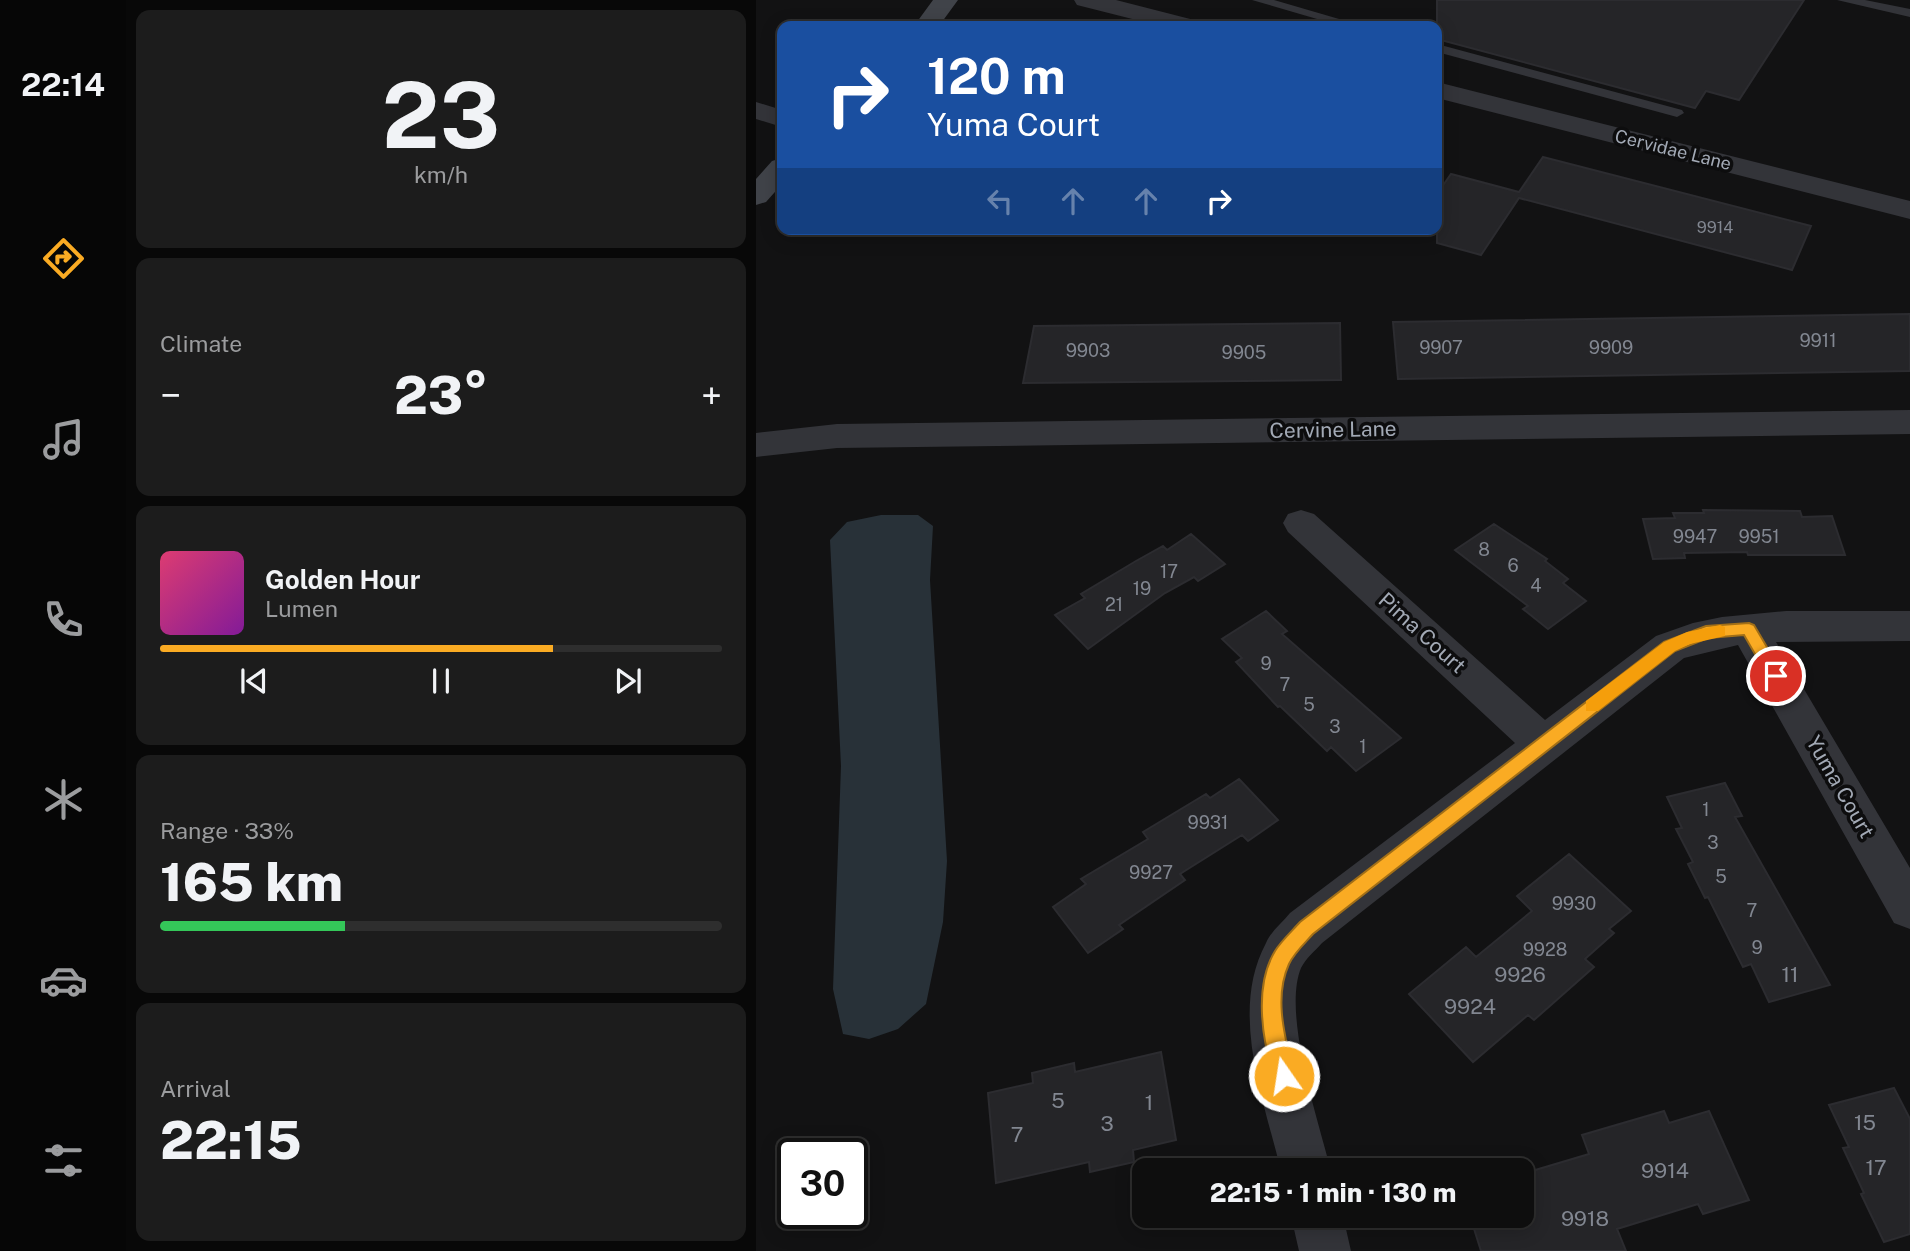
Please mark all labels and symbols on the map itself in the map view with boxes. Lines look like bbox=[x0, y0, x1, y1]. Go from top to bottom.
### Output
street label: Cervidae Lane bbox=[1613, 125, 1733, 174]
house number: 9914 bbox=[1697, 218, 1733, 237]
house number: 9911 bbox=[1799, 330, 1837, 351]
house number: 9907 bbox=[1419, 337, 1463, 358]
house number: 9909 bbox=[1589, 337, 1633, 358]
house number: 9903 bbox=[1066, 340, 1110, 361]
house number: 9905 bbox=[1222, 342, 1266, 363]
street label: Cervine Lane bbox=[1269, 416, 1397, 443]
house number: 9947 bbox=[1673, 526, 1717, 547]
house number: 9951 bbox=[1738, 526, 1780, 547]
house number: 8 bbox=[1478, 539, 1490, 560]
house number: 6 bbox=[1507, 555, 1519, 576]
house number: 17 bbox=[1160, 561, 1178, 582]
house number: 4 bbox=[1530, 575, 1542, 596]
house number: 19 bbox=[1133, 578, 1151, 599]
street label: Pima Court bbox=[1374, 587, 1471, 678]
house number: 21 bbox=[1105, 594, 1123, 615]
pin bbox=[1746, 646, 1806, 706]
house number: 9 bbox=[1260, 653, 1272, 674]
house number: 7 bbox=[1280, 674, 1290, 695]
house number: 5 bbox=[1303, 694, 1315, 715]
house number: 3 bbox=[1329, 716, 1341, 737]
street label: Yuma Court bbox=[1801, 731, 1880, 842]
house number: 1 bbox=[1359, 736, 1367, 757]
house number: 1 bbox=[1702, 799, 1710, 820]
house number: 9931 bbox=[1188, 812, 1228, 833]
house number: 3 bbox=[1707, 832, 1719, 853]
house number: 9927 bbox=[1129, 862, 1173, 883]
house number: 5 bbox=[1715, 866, 1727, 887]
house number: 9930 bbox=[1552, 893, 1596, 914]
house number: 7 bbox=[1747, 900, 1757, 921]
house number: 9 bbox=[1751, 937, 1763, 958]
house number: 9928 bbox=[1523, 939, 1567, 960]
house number: 9926 bbox=[1494, 962, 1546, 987]
house number: 11 bbox=[1781, 962, 1799, 987]
house number: 9924 bbox=[1444, 994, 1496, 1019]
position arrow bbox=[1247, 1039, 1321, 1113]
house number: 5 bbox=[1051, 1088, 1065, 1113]
house number: 1 bbox=[1145, 1090, 1153, 1115]
house number: 15 bbox=[1854, 1110, 1876, 1135]
house number: 3 bbox=[1100, 1111, 1114, 1136]
house number: 7 bbox=[1011, 1122, 1023, 1147]
speed limit sign: 30 bbox=[777, 1138, 868, 1229]
house number: 17 bbox=[1865, 1155, 1887, 1180]
house number: 9914 bbox=[1641, 1158, 1689, 1183]
house number: 9918 bbox=[1561, 1206, 1609, 1231]

